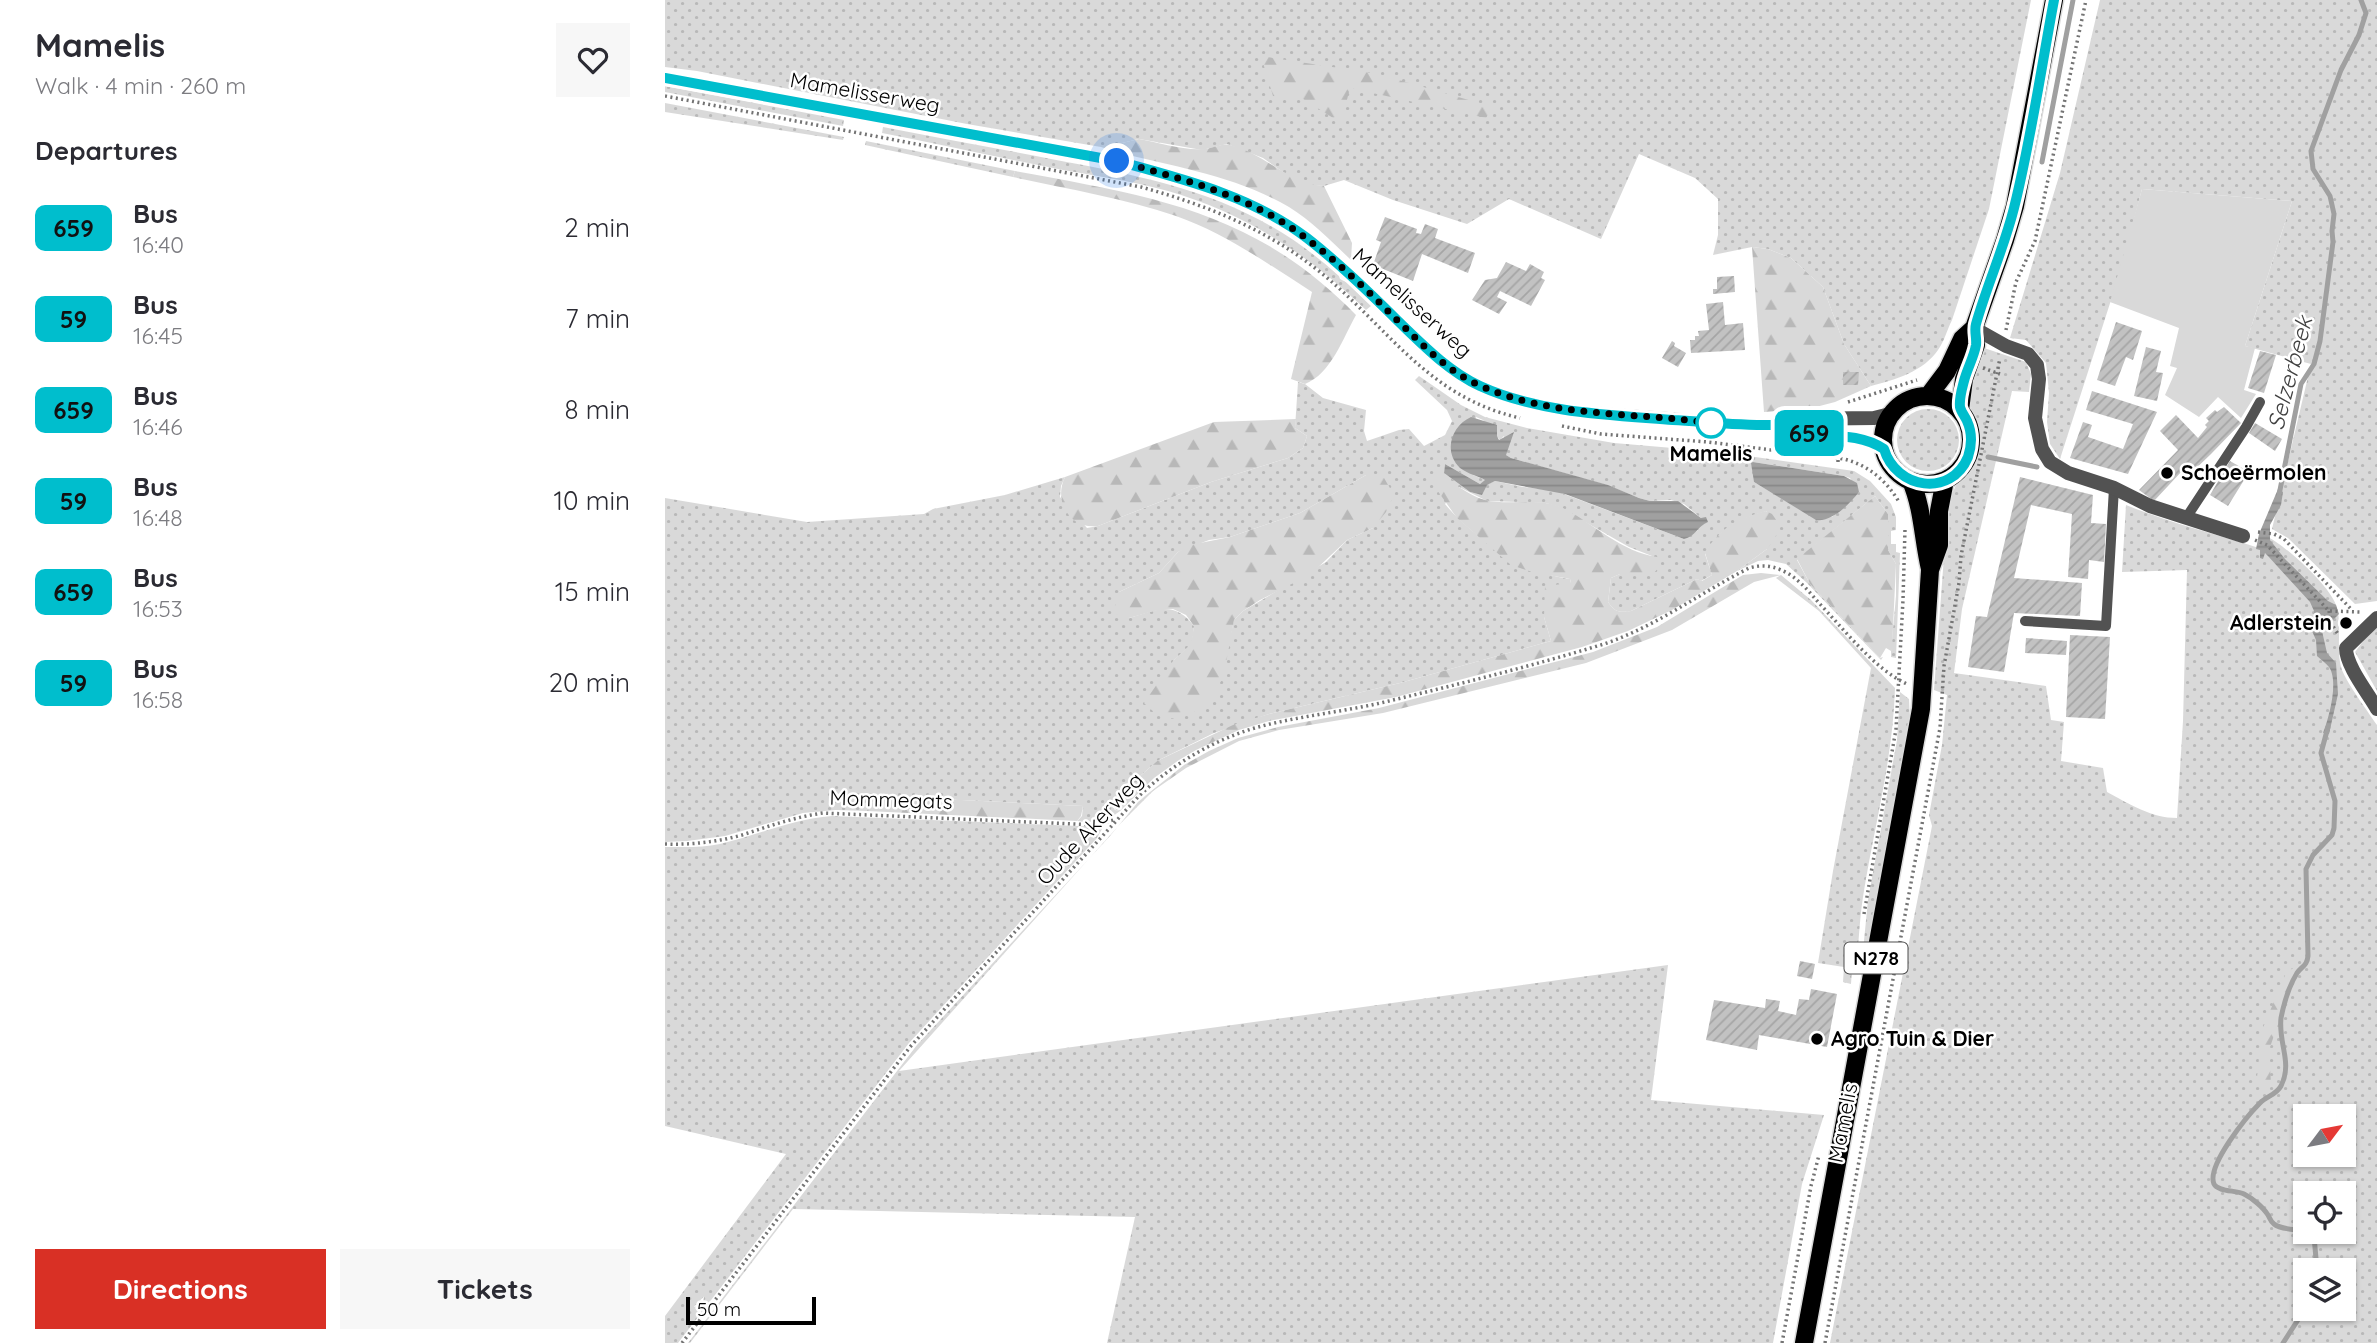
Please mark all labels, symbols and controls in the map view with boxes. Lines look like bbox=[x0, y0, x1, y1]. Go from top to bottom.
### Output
button: heart bbox=[556, 23, 630, 97]
text: Mamelis bbox=[35, 24, 165, 65]
street label: Mamelisserweg bbox=[788, 66, 942, 118]
text: Walk · 4 min · 260 m bbox=[35, 71, 246, 100]
text: Departures bbox=[35, 134, 178, 167]
your location bbox=[1099, 143, 1134, 178]
text: Bus bbox=[133, 197, 178, 230]
text: 2 min bbox=[564, 211, 630, 244]
text: 659 bbox=[53, 213, 94, 243]
text: 16:40 bbox=[133, 230, 184, 259]
street label: Mamelisserweg bbox=[1348, 242, 1478, 363]
text: Bus bbox=[133, 288, 178, 321]
text: 7 min bbox=[565, 302, 630, 335]
text: 59 bbox=[60, 304, 87, 334]
water label: Selzerbeek bbox=[2260, 311, 2319, 433]
text: 16:45 bbox=[133, 321, 183, 350]
text: Bus bbox=[133, 379, 178, 412]
text: 8 min bbox=[565, 393, 630, 426]
text: 659 bbox=[53, 395, 94, 425]
marker: Mamelis bbox=[1696, 408, 1726, 438]
line badge: 659 bbox=[1769, 410, 1849, 456]
text: 16:46 bbox=[133, 412, 183, 441]
text: 659 bbox=[1789, 418, 1829, 448]
place label: Mamelis bbox=[1670, 440, 1752, 466]
place label: Schoeërmolen bbox=[2181, 459, 2327, 485]
marker: Schoeërmolen bbox=[2159, 465, 2175, 481]
text: Bus bbox=[133, 470, 178, 503]
text: 10 min bbox=[554, 484, 630, 517]
text: 59 bbox=[60, 486, 87, 516]
text: 16:48 bbox=[133, 503, 183, 532]
text: Bus bbox=[133, 561, 178, 594]
text: 15 min bbox=[555, 575, 630, 608]
text: 659 bbox=[53, 577, 94, 607]
text: 16:53 bbox=[133, 594, 183, 623]
place label: Adlerstein bbox=[2230, 609, 2332, 635]
marker: Adlerstein bbox=[2338, 615, 2354, 631]
text: Bus bbox=[133, 652, 178, 685]
text: 20 min bbox=[549, 666, 630, 699]
text: 59 bbox=[60, 668, 87, 698]
text: 16:58 bbox=[133, 685, 183, 714]
street label: Oude Akerweg bbox=[1031, 767, 1148, 890]
street label: Mommegats bbox=[829, 784, 953, 814]
road number: N278 bbox=[1845, 942, 1907, 974]
place label: Agro Tuin & Dier bbox=[1831, 1025, 1994, 1051]
marker: Agro Tuin & Dier bbox=[1809, 1031, 1825, 1047]
street label: Mamelis bbox=[1822, 1081, 1862, 1165]
north arrow bbox=[2293, 1104, 2355, 1167]
map controls bbox=[2293, 1104, 2356, 1321]
button: locate bbox=[2293, 1181, 2356, 1244]
button: Directions bbox=[35, 1249, 326, 1329]
button: Tickets bbox=[340, 1249, 630, 1329]
button: layers bbox=[2293, 1258, 2356, 1321]
scale bar bbox=[686, 1294, 815, 1326]
text: 50 m bbox=[697, 1297, 741, 1321]

